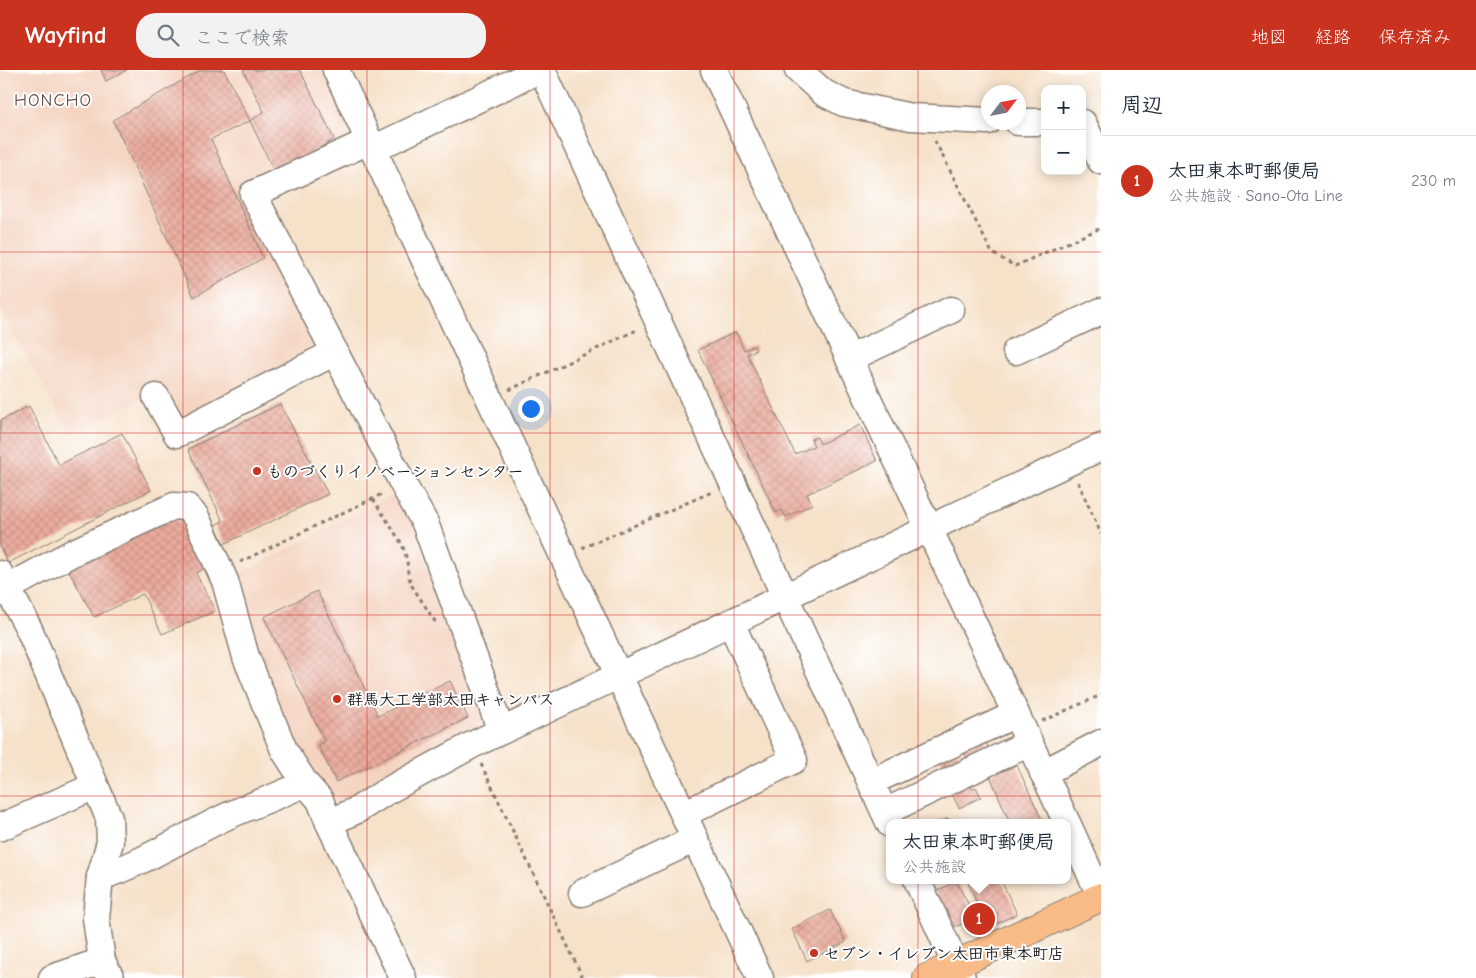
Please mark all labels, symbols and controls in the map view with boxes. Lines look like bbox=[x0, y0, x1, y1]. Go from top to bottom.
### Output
search box bbox=[136, 13, 486, 58]
text: Wayfind bbox=[25, 21, 106, 49]
icon: search bbox=[154, 21, 182, 49]
text: ここで検索 bbox=[194, 27, 289, 49]
text: 地図 bbox=[1251, 27, 1287, 48]
text: 経路 bbox=[1315, 27, 1351, 48]
text: 保存済み bbox=[1379, 27, 1451, 48]
north arrow bbox=[981, 85, 1026, 130]
map controls bbox=[1041, 85, 1086, 175]
button: + bbox=[1041, 85, 1086, 130]
district label: HONCHO bbox=[14, 90, 92, 111]
text: 周辺 bbox=[1121, 93, 1163, 117]
button: − bbox=[1041, 130, 1086, 175]
text: 太田東本町郵便局 bbox=[1168, 160, 1320, 182]
text: 1 bbox=[1134, 172, 1140, 190]
text: 230 m bbox=[1411, 172, 1456, 190]
text: 公共施設 · Sano-Ota Line bbox=[1168, 187, 1343, 205]
your location bbox=[518, 396, 544, 422]
place label: ものづくりイノベーションセンター bbox=[267, 463, 523, 481]
marker: ものづくりイノベーションセンター bbox=[251, 465, 263, 477]
place label: 群馬大工学部太田キャンパス bbox=[347, 691, 554, 709]
marker: 群馬大工学部太田キャンパス bbox=[331, 693, 343, 705]
popup bbox=[886, 819, 1071, 884]
text: 太田東本町郵便局 bbox=[902, 831, 1055, 853]
text: 公共施設 bbox=[902, 858, 967, 876]
pin: 1 bbox=[963, 900, 995, 938]
place label: セブン・イレブン太田市東本町店 bbox=[824, 945, 1064, 963]
marker: セブン・イレブン太田市東本町店 bbox=[808, 947, 820, 959]

